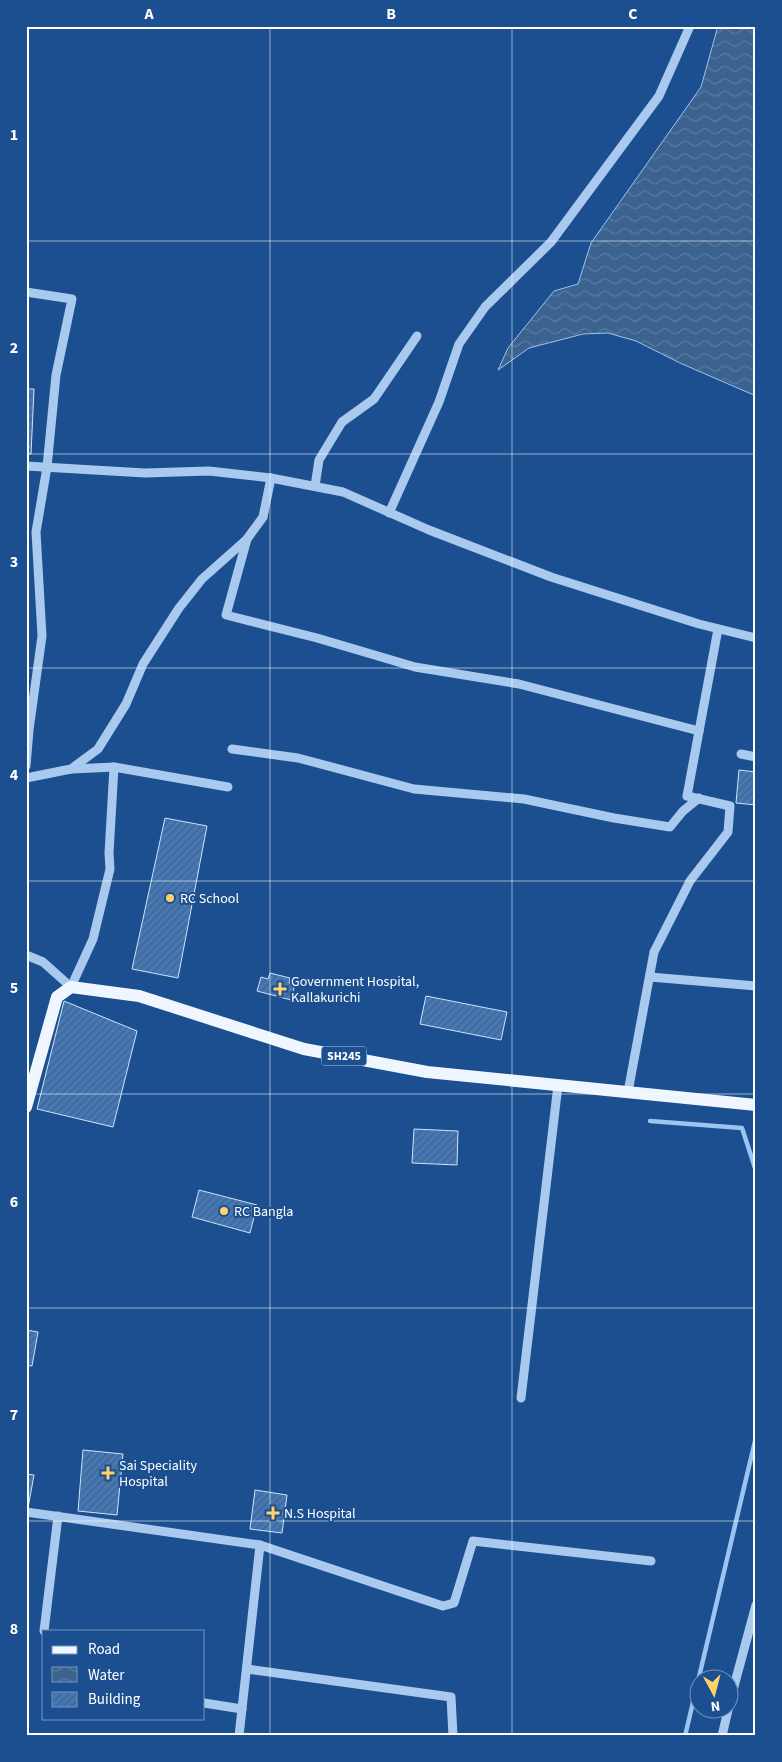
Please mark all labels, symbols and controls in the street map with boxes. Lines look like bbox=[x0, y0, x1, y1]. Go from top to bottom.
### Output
text: A bbox=[143, 3, 154, 25]
text: B bbox=[386, 3, 396, 25]
text: C bbox=[628, 3, 638, 25]
text: 1 bbox=[10, 124, 18, 146]
text: 2 bbox=[10, 337, 18, 359]
text: 3 bbox=[10, 551, 18, 573]
text: 4 bbox=[10, 764, 19, 786]
place label: RC School bbox=[180, 889, 239, 909]
marker: RC School bbox=[164, 892, 176, 904]
place label: Government Hospital, Kallakurichi bbox=[291, 972, 419, 1008]
text: 5 bbox=[10, 977, 18, 999]
marker: Government Hospital, Kallakurichi bbox=[273, 982, 287, 996]
road number: SH245 bbox=[322, 1046, 366, 1066]
text: 6 bbox=[10, 1191, 18, 1213]
place label: RC Bangla bbox=[234, 1202, 293, 1222]
marker: RC Bangla bbox=[218, 1205, 230, 1217]
text: 7 bbox=[10, 1404, 18, 1426]
place label: Sai Speciality Hospital bbox=[119, 1456, 198, 1492]
marker: Sai Speciality Hospital bbox=[101, 1466, 115, 1480]
place label: N.S Hospital bbox=[284, 1504, 356, 1524]
marker: N.S Hospital bbox=[266, 1506, 280, 1520]
text: 8 bbox=[10, 1618, 18, 1640]
legend bbox=[42, 1630, 205, 1720]
text: Road bbox=[88, 1639, 120, 1660]
text: Water bbox=[88, 1665, 125, 1686]
north arrow bbox=[690, 1670, 740, 1720]
text: Building bbox=[88, 1689, 141, 1710]
text: N bbox=[710, 1695, 721, 1716]

